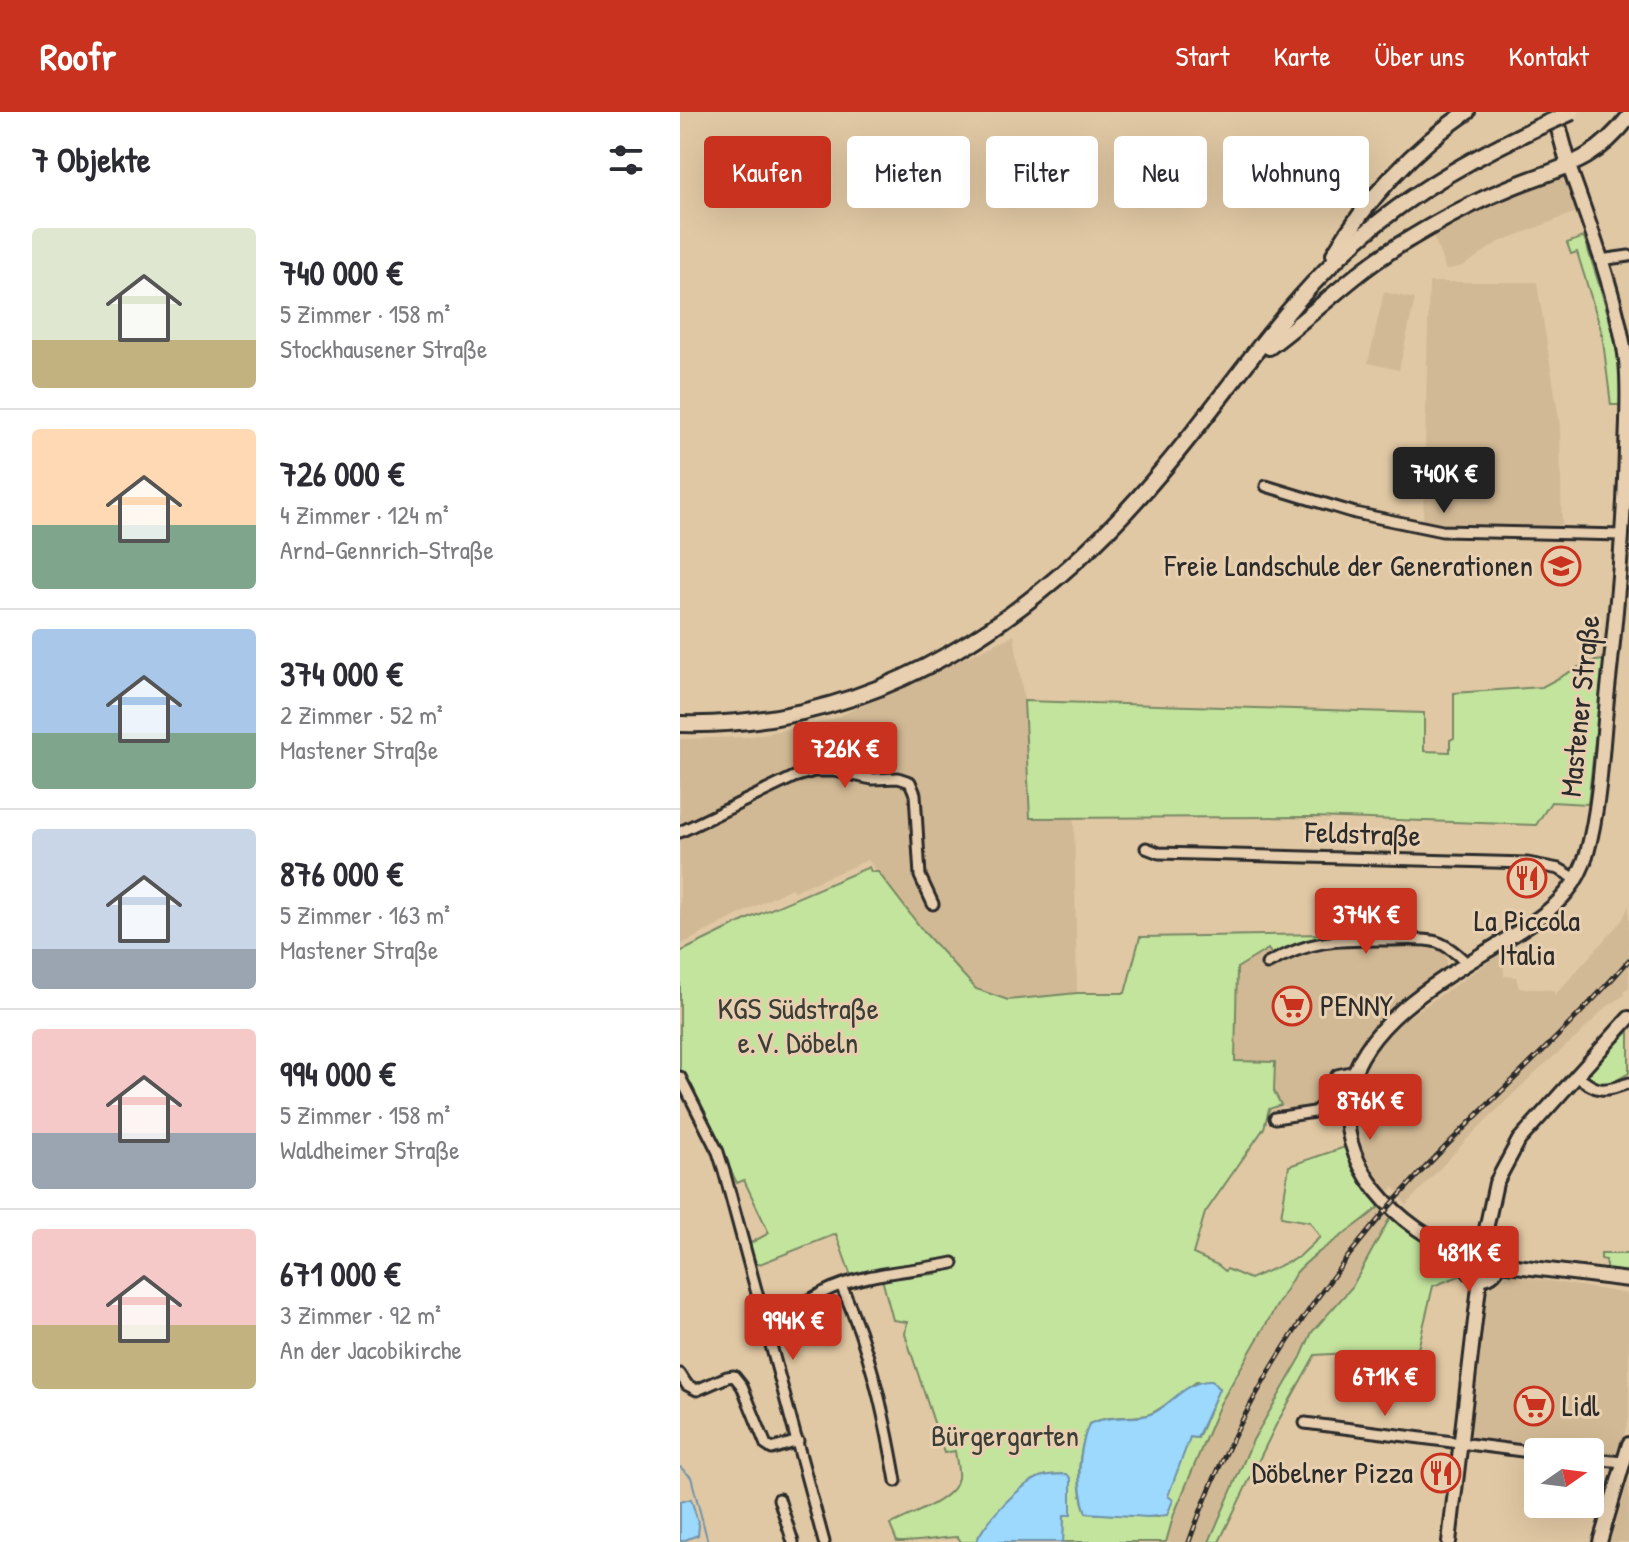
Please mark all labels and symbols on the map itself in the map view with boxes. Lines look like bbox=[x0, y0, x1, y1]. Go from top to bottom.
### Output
pin: 740K € bbox=[1379, 447, 1509, 515]
place label: Freie Landschule der Generationen bbox=[1163, 545, 1533, 585]
school or university icon: Freie Landschule der Generationen bbox=[1540, 545, 1582, 587]
street label: Mastener Straße bbox=[1550, 613, 1608, 799]
pin: 726K € bbox=[780, 722, 910, 790]
street label: Feldstraße bbox=[1303, 811, 1422, 855]
restaurant icon: La Piccola Italia bbox=[1506, 857, 1548, 899]
pin: 374K € bbox=[1301, 888, 1431, 956]
place label: La Piccola Italia bbox=[1474, 900, 1580, 974]
supermarket icon: PENNY bbox=[1271, 985, 1313, 1027]
place label: PENNY bbox=[1320, 985, 1393, 1025]
park label: KGS Südstraße e.V. Döbeln bbox=[717, 988, 879, 1062]
pin: 876K € bbox=[1305, 1074, 1435, 1142]
pin: 481K € bbox=[1404, 1226, 1534, 1294]
pin: 994K € bbox=[728, 1294, 858, 1362]
pin: 671K € bbox=[1320, 1350, 1450, 1418]
supermarket icon: Lidl bbox=[1513, 1385, 1555, 1427]
place label: Lidl bbox=[1562, 1385, 1600, 1425]
park label: Bürgergarten bbox=[931, 1415, 1079, 1455]
north arrow bbox=[1524, 1438, 1604, 1518]
place label: Döbelner Pizza bbox=[1252, 1452, 1413, 1492]
restaurant icon: Döbelner Pizza bbox=[1420, 1452, 1462, 1494]

